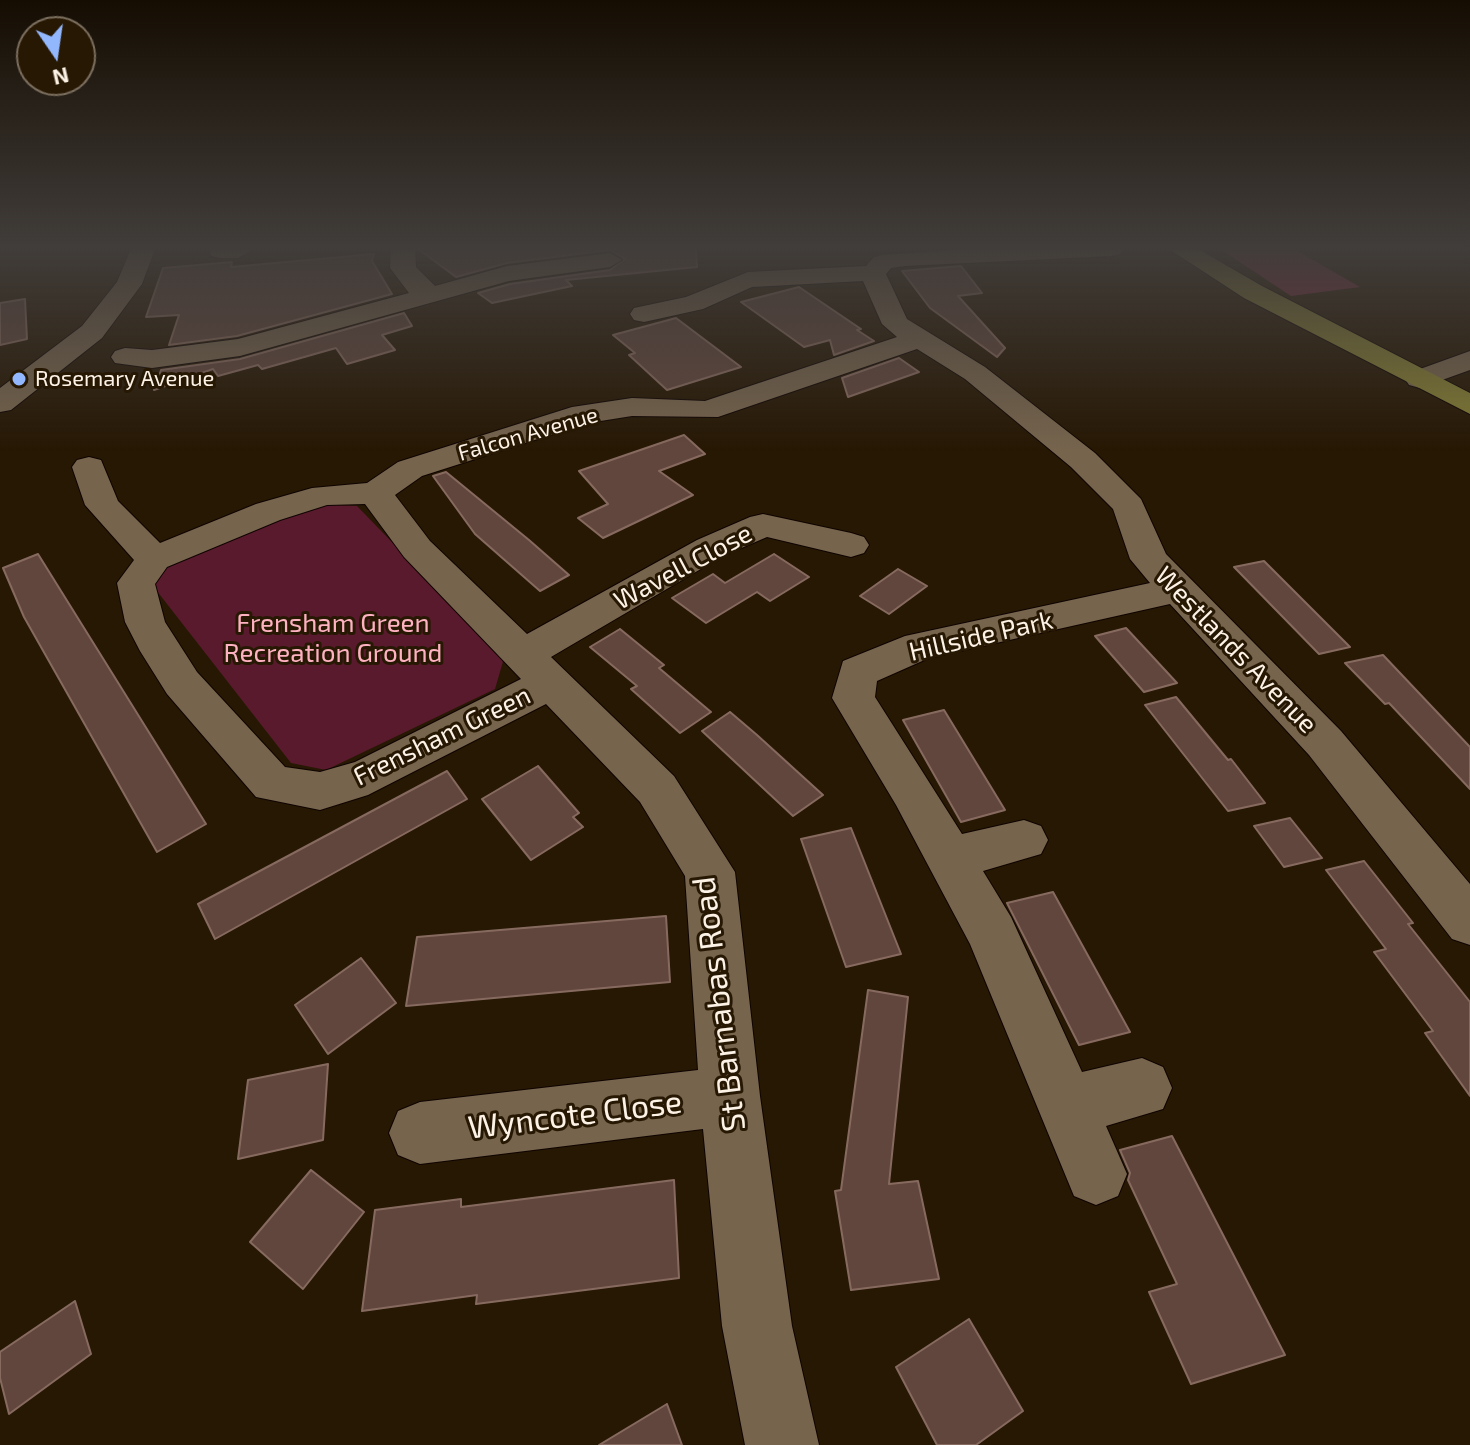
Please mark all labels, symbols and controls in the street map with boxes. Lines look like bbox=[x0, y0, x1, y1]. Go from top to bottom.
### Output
north arrow bbox=[16, 16, 96, 96]
text: N bbox=[50, 63, 72, 92]
place label: Rosemary Avenue bbox=[35, 366, 214, 392]
marker: Rosemary Avenue bbox=[10, 370, 28, 388]
street label: Falcon Avenue bbox=[455, 401, 601, 467]
street label: Wavell Close bbox=[609, 518, 757, 616]
street label: Westlands Avenue bbox=[1149, 560, 1323, 740]
street label: Hillside Park bbox=[906, 604, 1056, 668]
park label: Frensham Green Recreation Ground bbox=[224, 607, 442, 668]
street label: Frensham Green bbox=[348, 680, 536, 792]
street label: St Barnabas Road bbox=[684, 874, 754, 1134]
street label: Wyncote Close bbox=[466, 1083, 684, 1147]

